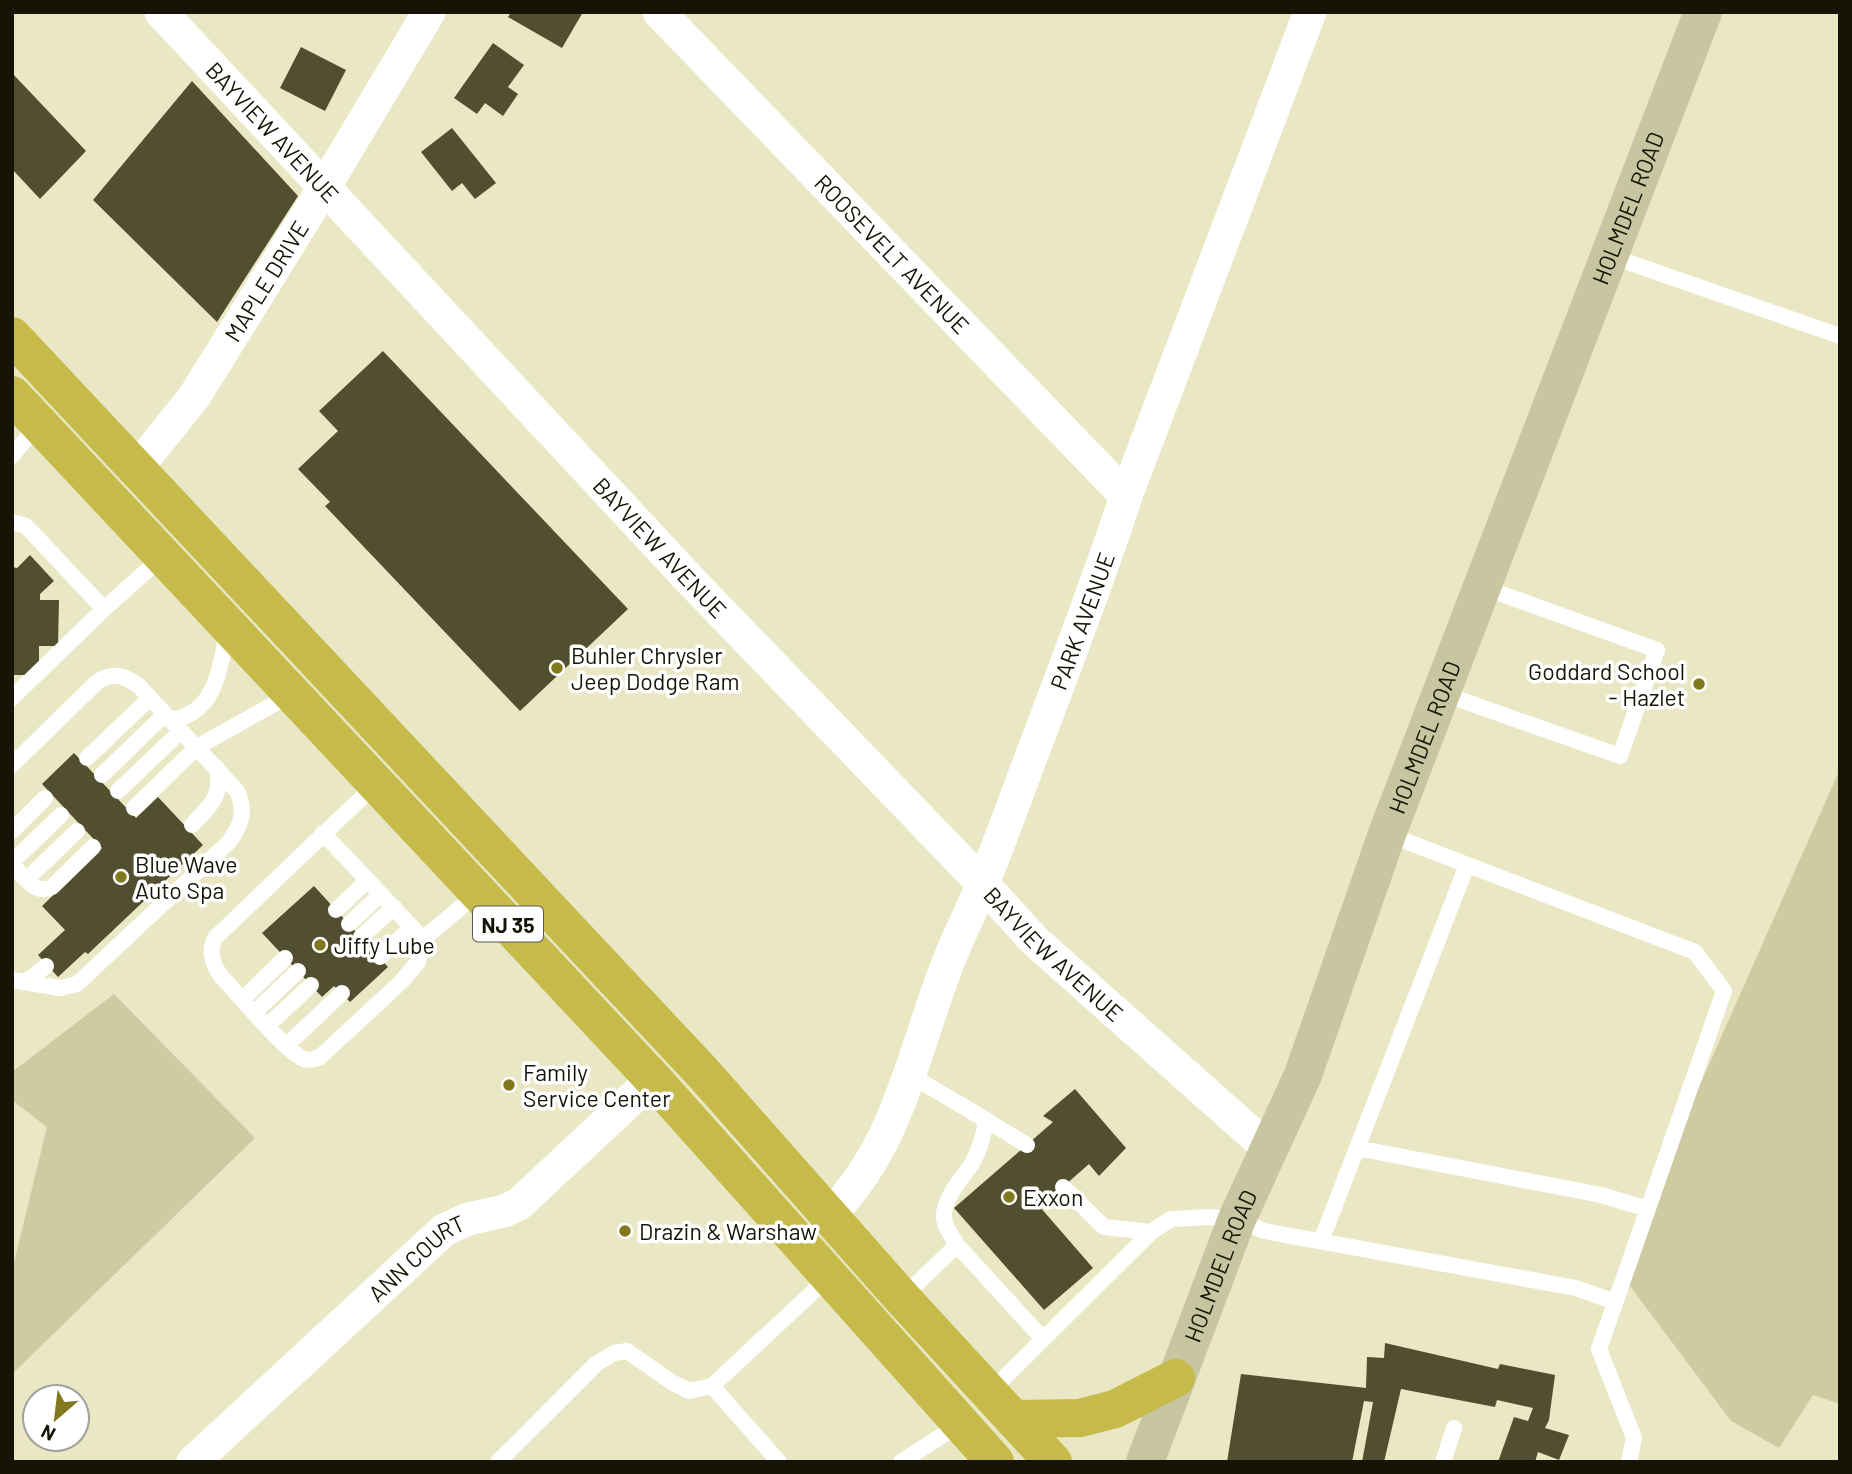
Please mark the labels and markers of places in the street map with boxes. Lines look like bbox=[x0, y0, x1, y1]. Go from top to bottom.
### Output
place label: Buhler Chrysler Jeep Dodge Ram bbox=[571, 641, 739, 695]
place label: Goddard School - Hazlet bbox=[1528, 657, 1685, 711]
marker: Buhler Chrysler Jeep Dodge Ram bbox=[549, 660, 565, 676]
marker: Goddard School - Hazlet bbox=[1691, 676, 1707, 692]
place label: Blue Wave Auto Spa bbox=[135, 850, 237, 904]
marker: Blue Wave Auto Spa bbox=[113, 869, 129, 885]
place label: Jiffy Lube bbox=[334, 931, 435, 959]
marker: Jiffy Lube bbox=[312, 937, 328, 953]
place label: Family Service Center bbox=[523, 1058, 671, 1112]
marker: Family Service Center bbox=[501, 1077, 517, 1093]
place label: Exxon bbox=[1023, 1183, 1083, 1211]
marker: Exxon bbox=[1001, 1189, 1017, 1205]
place label: Drazin & Warshaw bbox=[639, 1217, 817, 1245]
marker: Drazin & Warshaw bbox=[617, 1223, 633, 1239]

